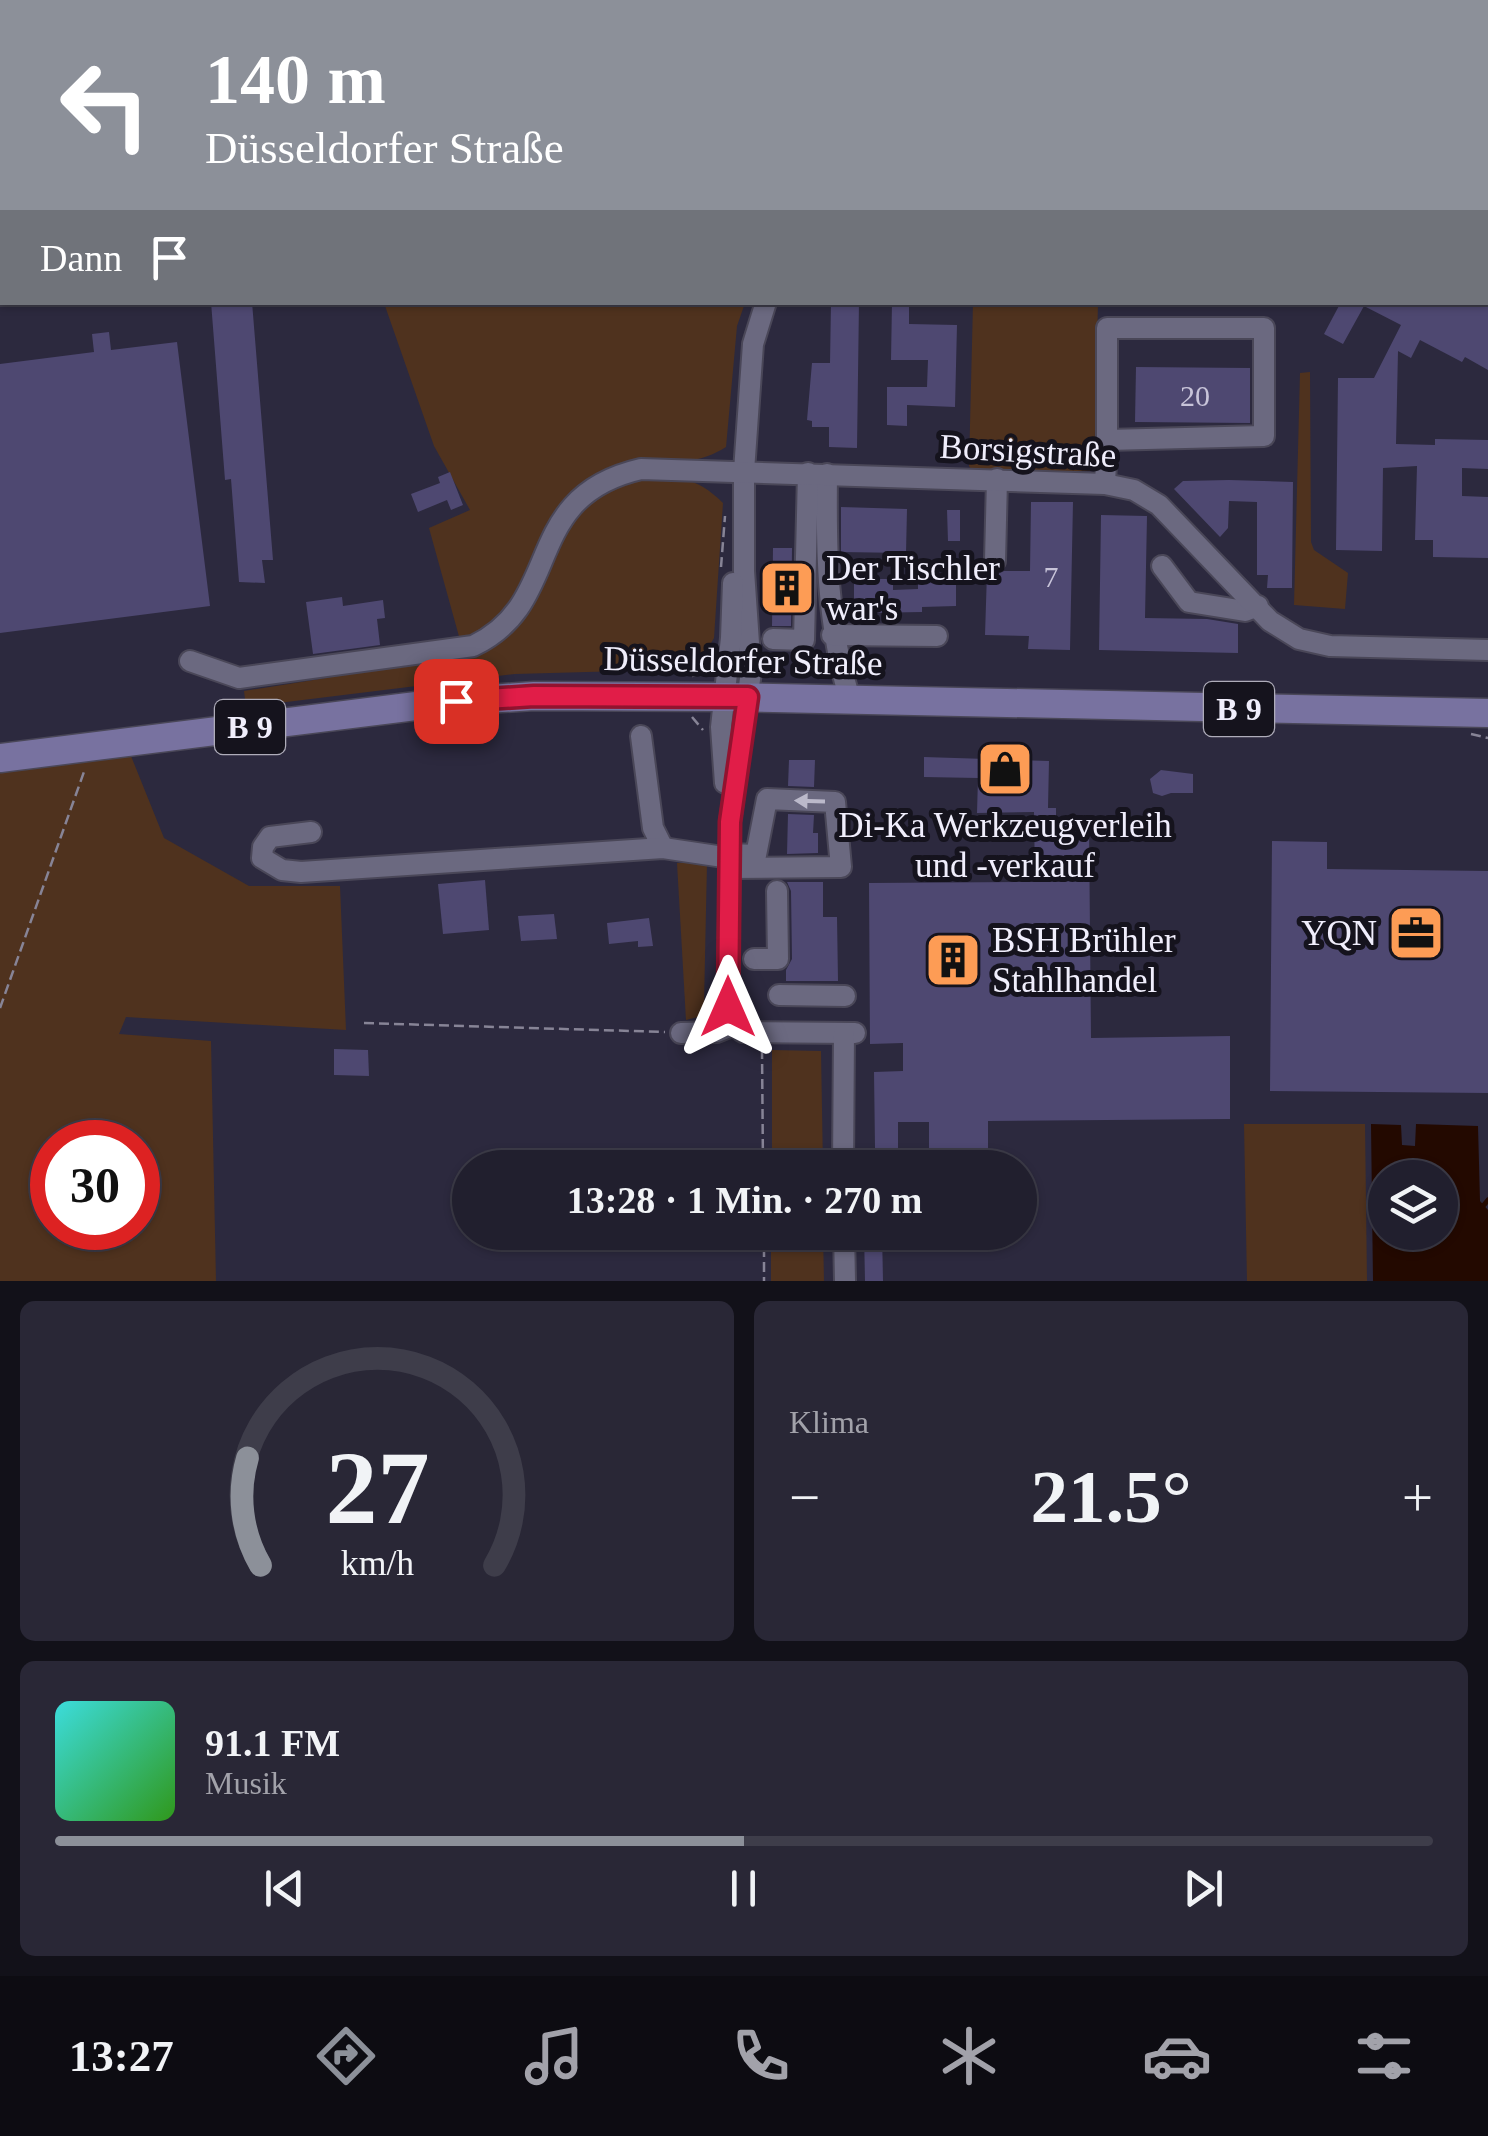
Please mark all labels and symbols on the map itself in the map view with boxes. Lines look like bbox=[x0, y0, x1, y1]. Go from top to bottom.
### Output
house number: 20 bbox=[1180, 379, 1210, 412]
street label: Borsigstraße bbox=[939, 427, 1117, 475]
place label: Der Tischler war's bbox=[826, 549, 1000, 628]
building icon: Der Tischler war's bbox=[757, 558, 817, 618]
house number: 7 bbox=[1044, 560, 1059, 593]
street label: Düsseldorfer Straße bbox=[603, 639, 883, 683]
pin bbox=[414, 659, 499, 744]
road number: B 9 bbox=[1204, 682, 1274, 736]
road number: B 9 bbox=[215, 700, 285, 754]
shop icon: Di-Ka Werkzeugverleih und -verkauf bbox=[975, 739, 1035, 799]
one-way arrow bbox=[793, 793, 825, 809]
place label: Di-Ka Werkzeugverleih und -verkauf bbox=[838, 806, 1172, 885]
office icon: YQN bbox=[1386, 903, 1446, 963]
place label: YQN bbox=[1301, 914, 1377, 953]
place label: BSH Brühler Stahlhandel bbox=[992, 921, 1176, 1000]
building icon: BSH Brühler Stahlhandel bbox=[923, 930, 983, 990]
position arrow bbox=[676, 955, 780, 1059]
speed limit sign: 30 bbox=[30, 1120, 160, 1250]

